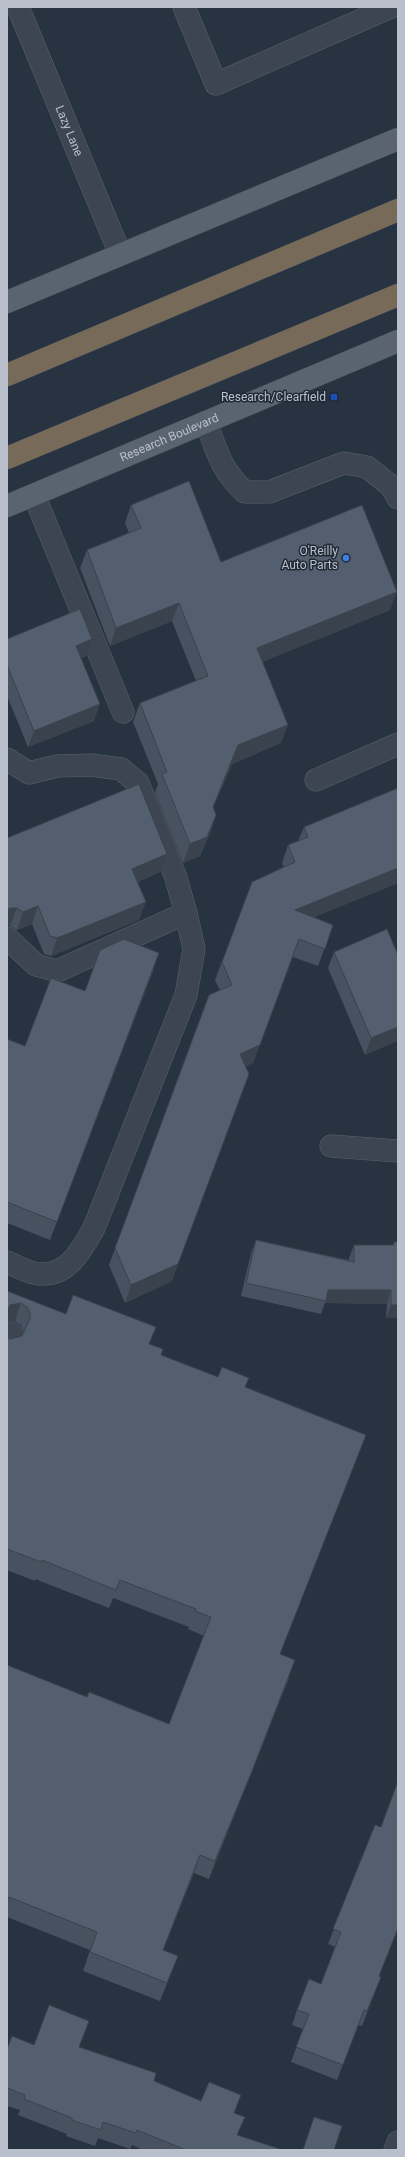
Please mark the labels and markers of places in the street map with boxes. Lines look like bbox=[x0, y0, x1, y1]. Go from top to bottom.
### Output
place label: Research/Clearfield bbox=[221, 390, 326, 404]
marker: Research/Clearfield bbox=[329, 392, 339, 402]
place label: O'Reilly Auto Parts bbox=[281, 544, 338, 572]
marker: O'Reilly Auto Parts bbox=[341, 553, 351, 563]

